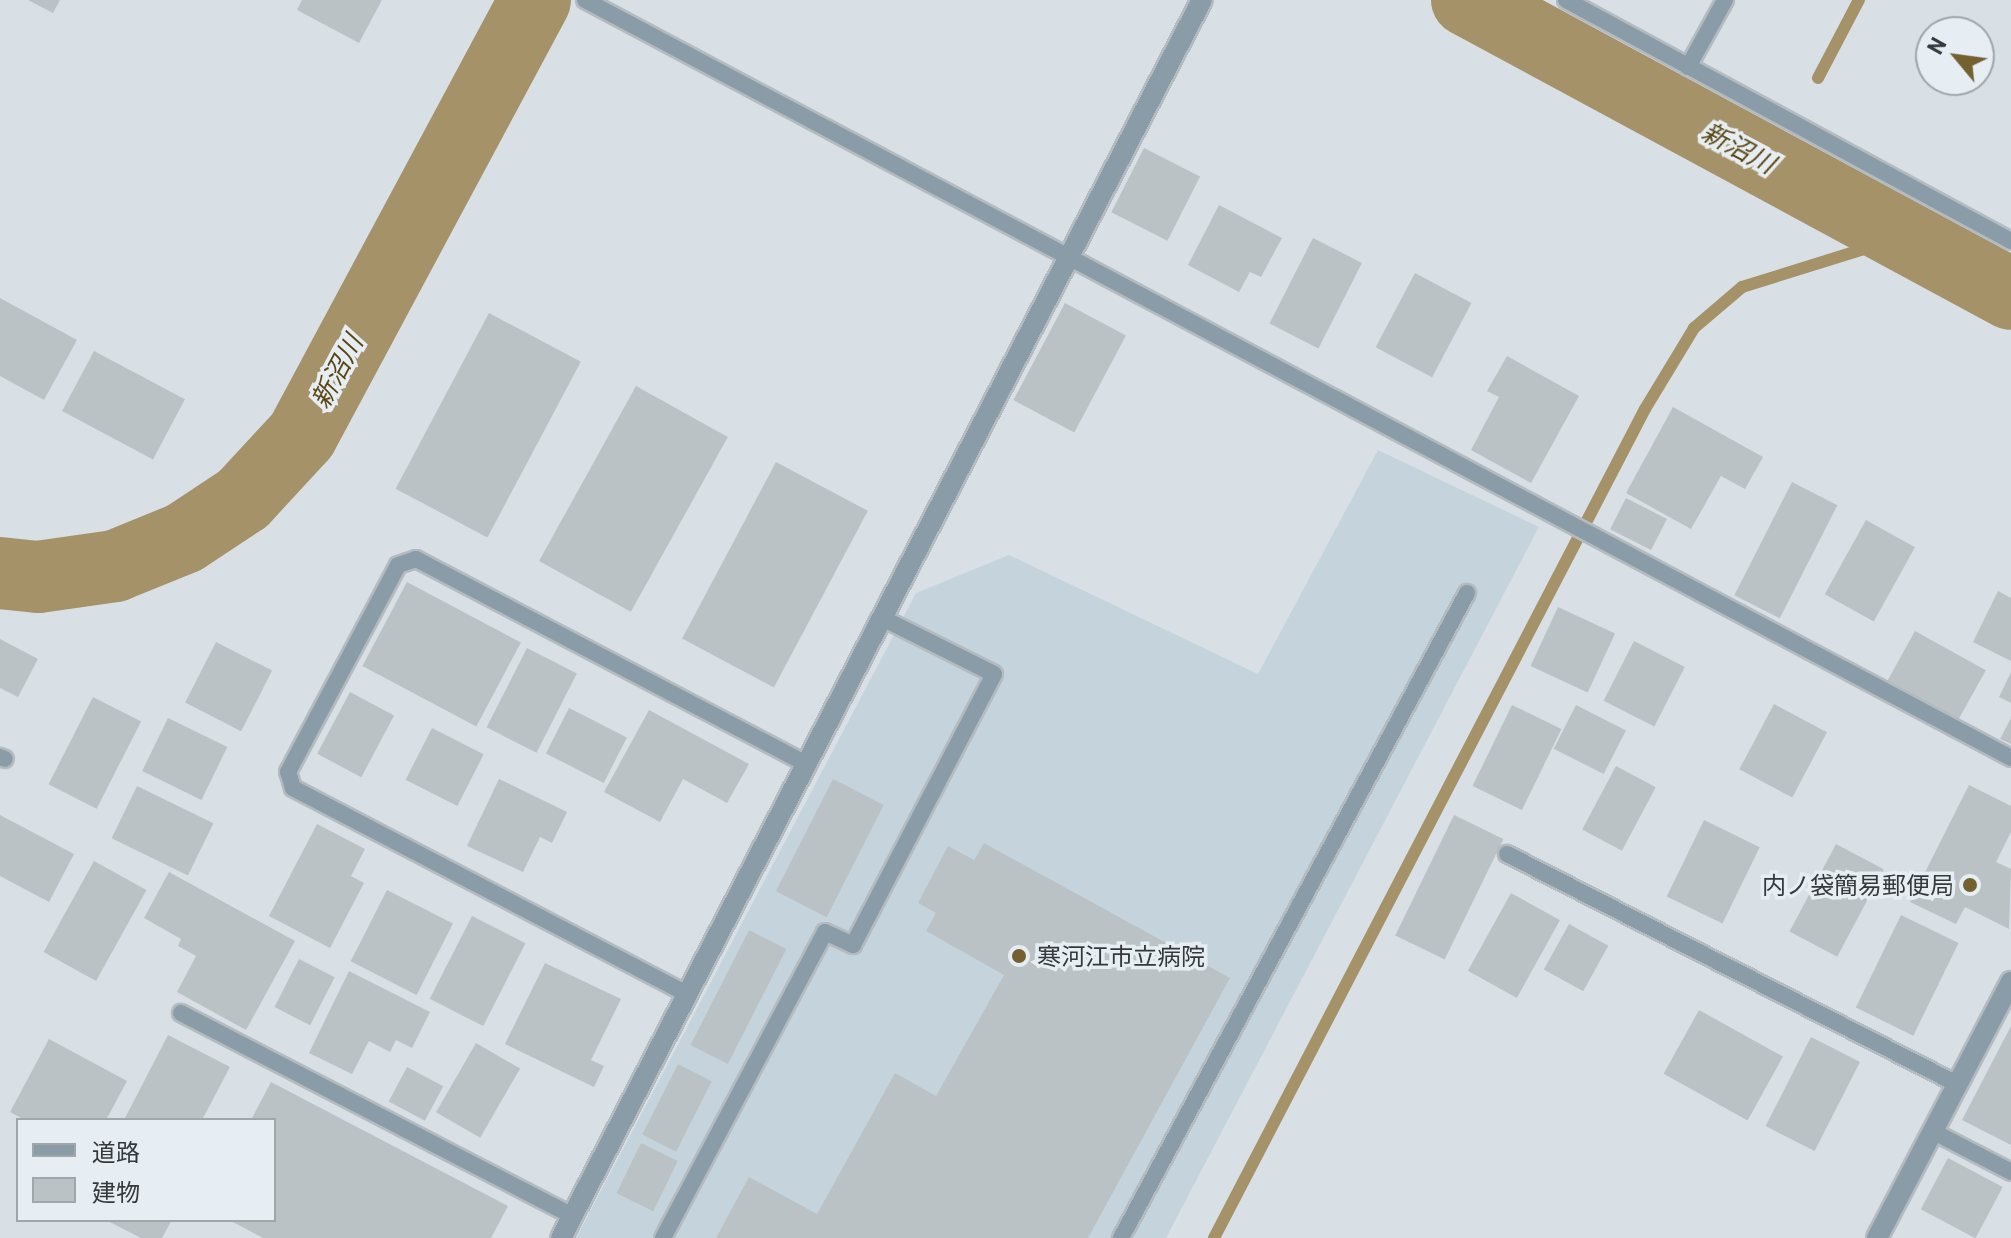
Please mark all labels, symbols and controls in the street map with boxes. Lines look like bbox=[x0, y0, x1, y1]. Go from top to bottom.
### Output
north arrow bbox=[1915, 16, 1995, 96]
text: N bbox=[1921, 33, 1951, 58]
water label: 新沼川 bbox=[1697, 115, 1781, 179]
water label: 新沼川 bbox=[304, 329, 368, 413]
place label: 内ノ袋簡易郵便局 bbox=[1762, 871, 1954, 899]
marker: 内ノ袋簡易郵便局 bbox=[1961, 876, 1979, 894]
place label: 寒河江市立病院 bbox=[1037, 942, 1205, 970]
marker: 寒河江市立病院 bbox=[1008, 945, 1030, 967]
legend bbox=[16, 1118, 276, 1222]
text: 道路 bbox=[92, 1137, 140, 1166]
text: 建物 bbox=[92, 1177, 140, 1206]

